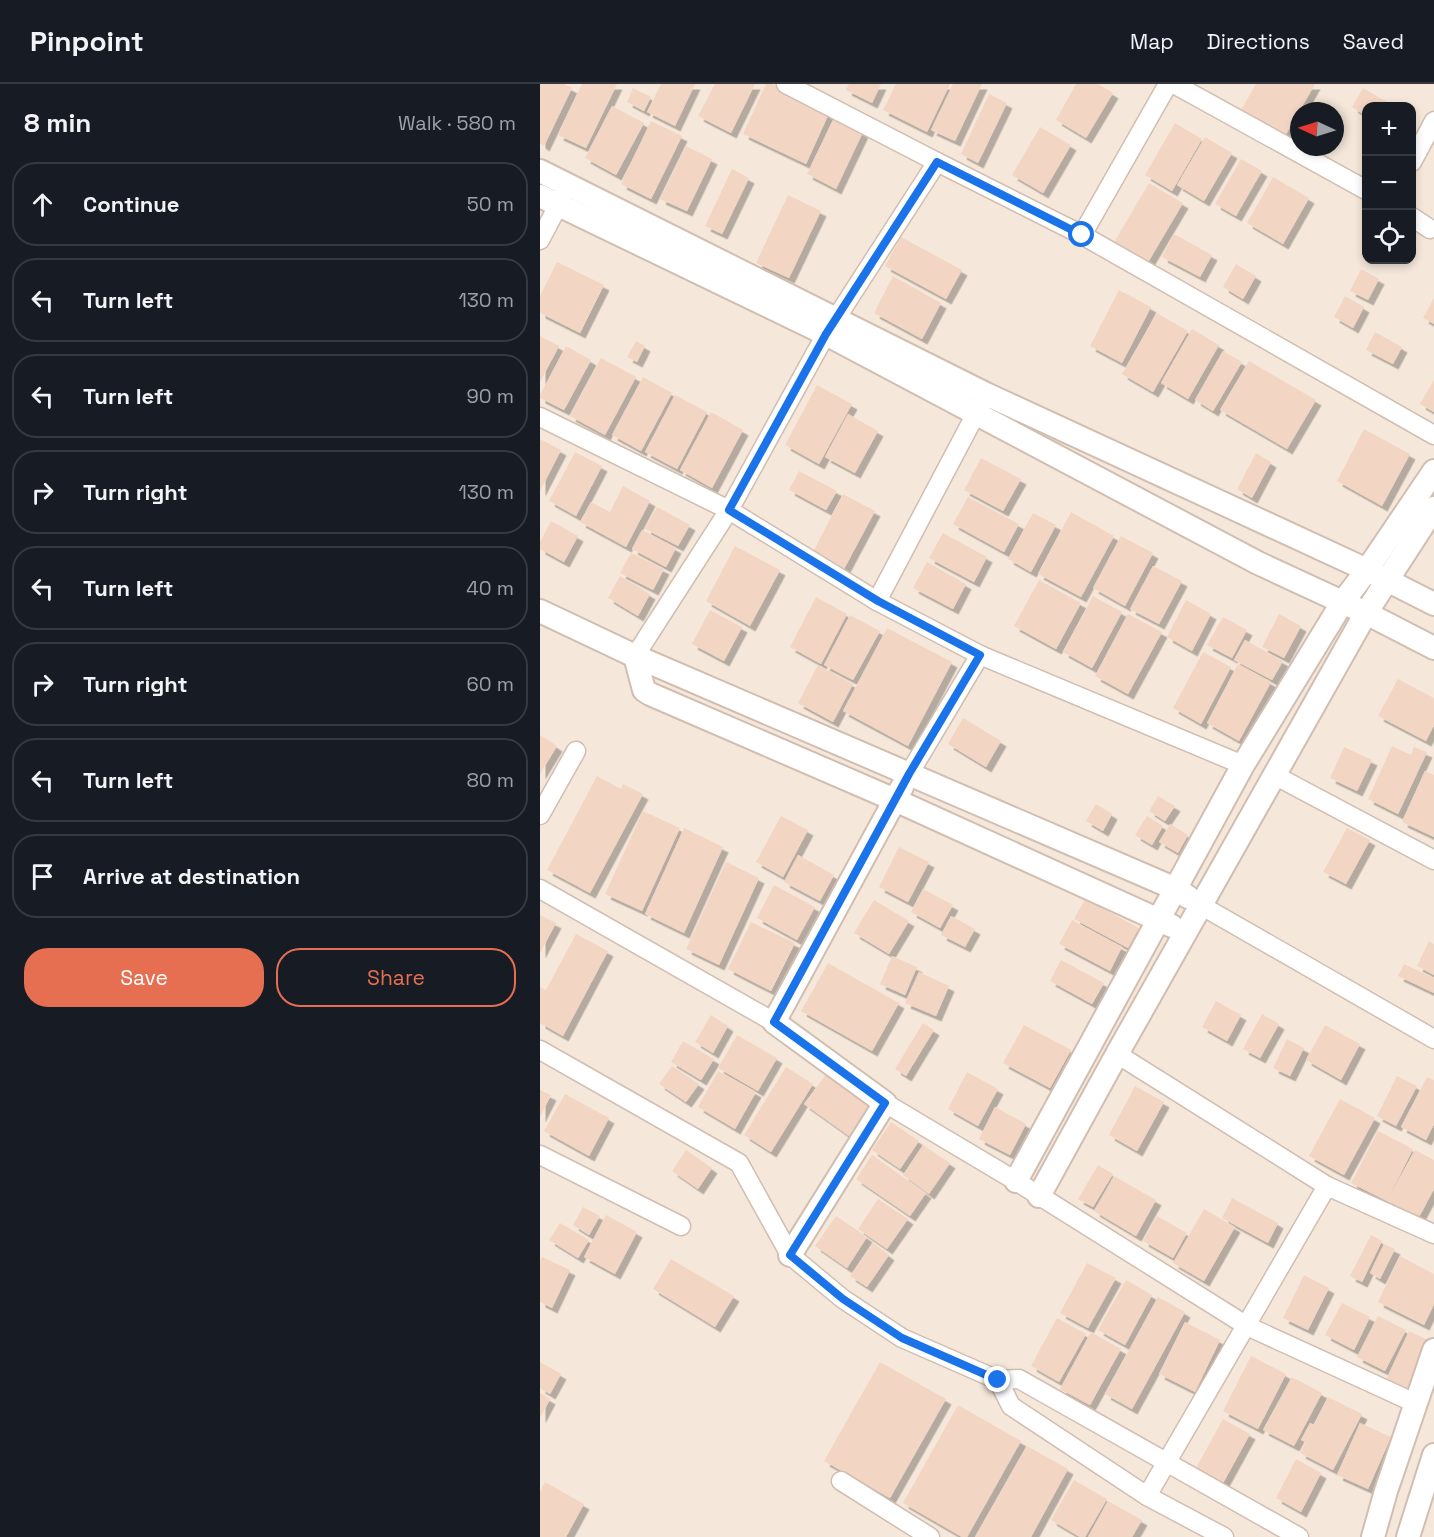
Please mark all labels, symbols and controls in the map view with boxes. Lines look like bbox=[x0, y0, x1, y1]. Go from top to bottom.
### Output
text: Pinpoint bbox=[30, 23, 144, 59]
text: Map bbox=[1130, 28, 1174, 55]
text: Directions bbox=[1207, 28, 1310, 55]
text: Saved bbox=[1343, 28, 1404, 55]
north arrow bbox=[1290, 102, 1344, 156]
map controls bbox=[1362, 102, 1416, 264]
button: + bbox=[1362, 102, 1416, 156]
text: 8 min bbox=[24, 106, 91, 140]
text: Walk · 580 m bbox=[398, 110, 516, 136]
button: − bbox=[1362, 156, 1416, 210]
icon: ahead bbox=[26, 188, 59, 221]
text: Continue bbox=[83, 190, 179, 218]
text: 50 m bbox=[467, 191, 514, 217]
button: locate bbox=[1362, 210, 1416, 264]
route start bbox=[1068, 221, 1094, 247]
icon: left bbox=[26, 284, 59, 317]
text: Turn left bbox=[83, 286, 173, 314]
text: 130 m bbox=[458, 287, 514, 313]
icon: left bbox=[26, 380, 59, 413]
text: Turn left bbox=[83, 382, 173, 410]
text: 90 m bbox=[467, 383, 514, 409]
icon: right bbox=[26, 476, 59, 509]
text: Turn right bbox=[83, 478, 188, 506]
text: 130 m bbox=[458, 479, 514, 505]
icon: left bbox=[26, 572, 59, 605]
text: Turn left bbox=[83, 574, 173, 602]
text: 40 m bbox=[466, 575, 514, 601]
icon: right bbox=[26, 668, 59, 701]
text: Turn right bbox=[83, 670, 188, 698]
text: 60 m bbox=[467, 671, 514, 697]
icon: left bbox=[26, 764, 59, 797]
text: Turn left bbox=[83, 766, 173, 794]
text: 80 m bbox=[466, 767, 514, 793]
icon: arrive bbox=[26, 860, 59, 893]
text: Arrive at destination bbox=[83, 862, 300, 890]
button: Save bbox=[24, 948, 264, 1007]
button: Share bbox=[276, 948, 516, 1007]
route end bbox=[984, 1366, 1010, 1392]

